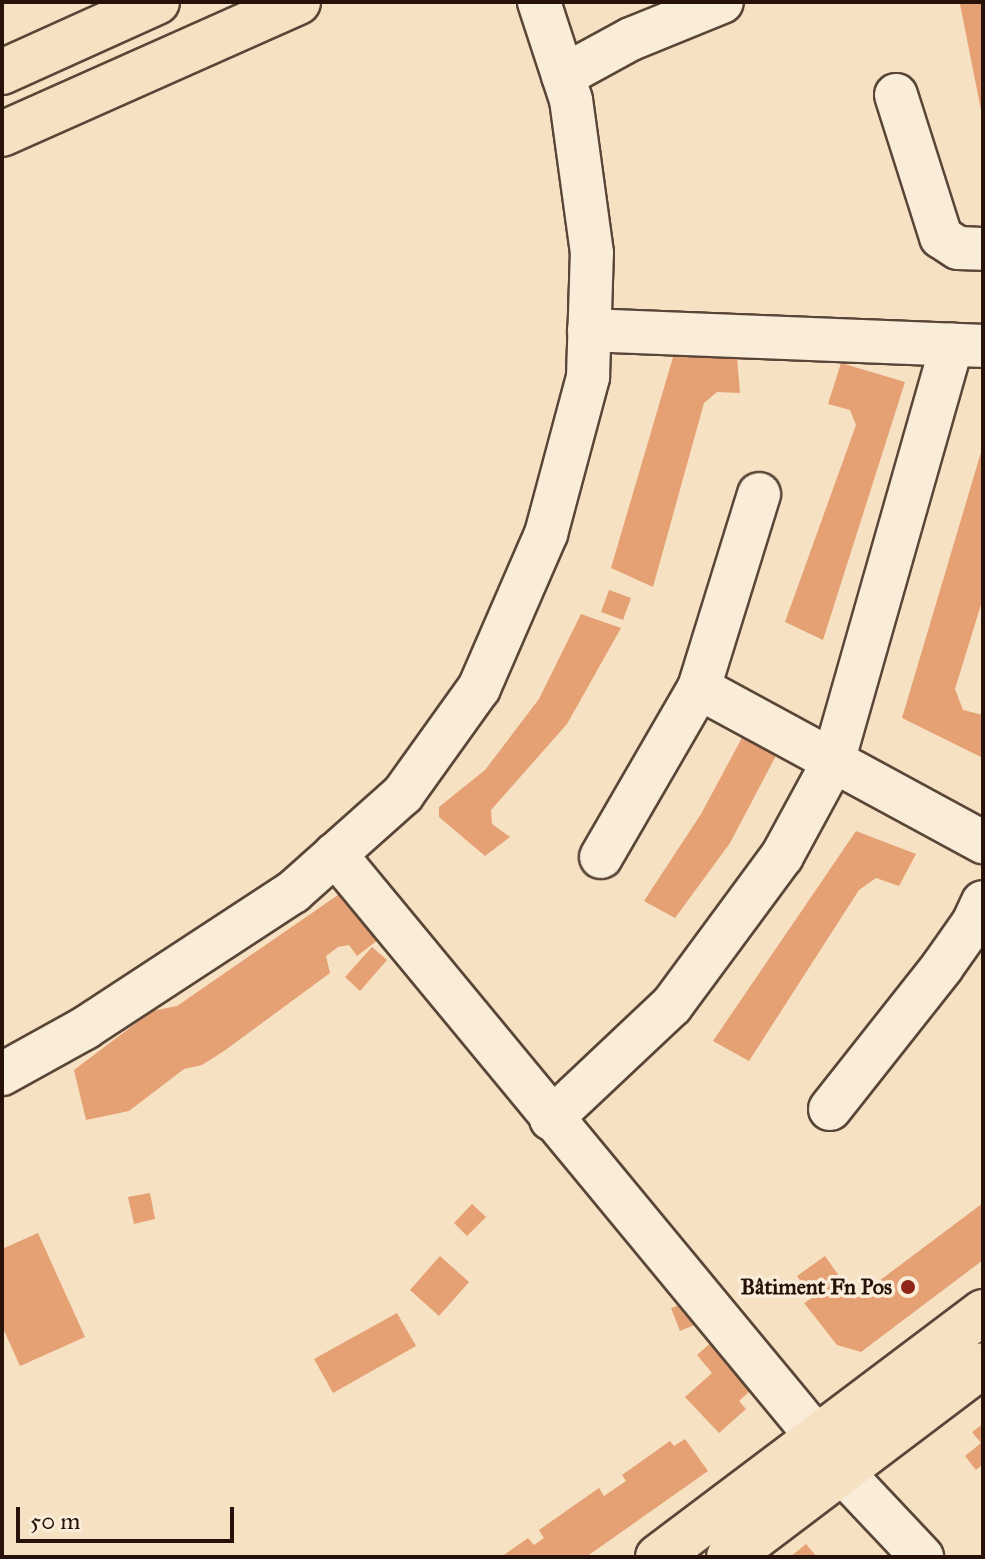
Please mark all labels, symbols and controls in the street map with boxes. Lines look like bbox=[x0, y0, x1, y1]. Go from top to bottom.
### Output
place label: Bâtiment Fn Pos bbox=[741, 1274, 892, 1300]
marker: Bâtiment Fn Pos bbox=[899, 1278, 917, 1296]
scale bar bbox=[20, 1491, 238, 1541]
text: 50 m bbox=[30, 1506, 80, 1536]

